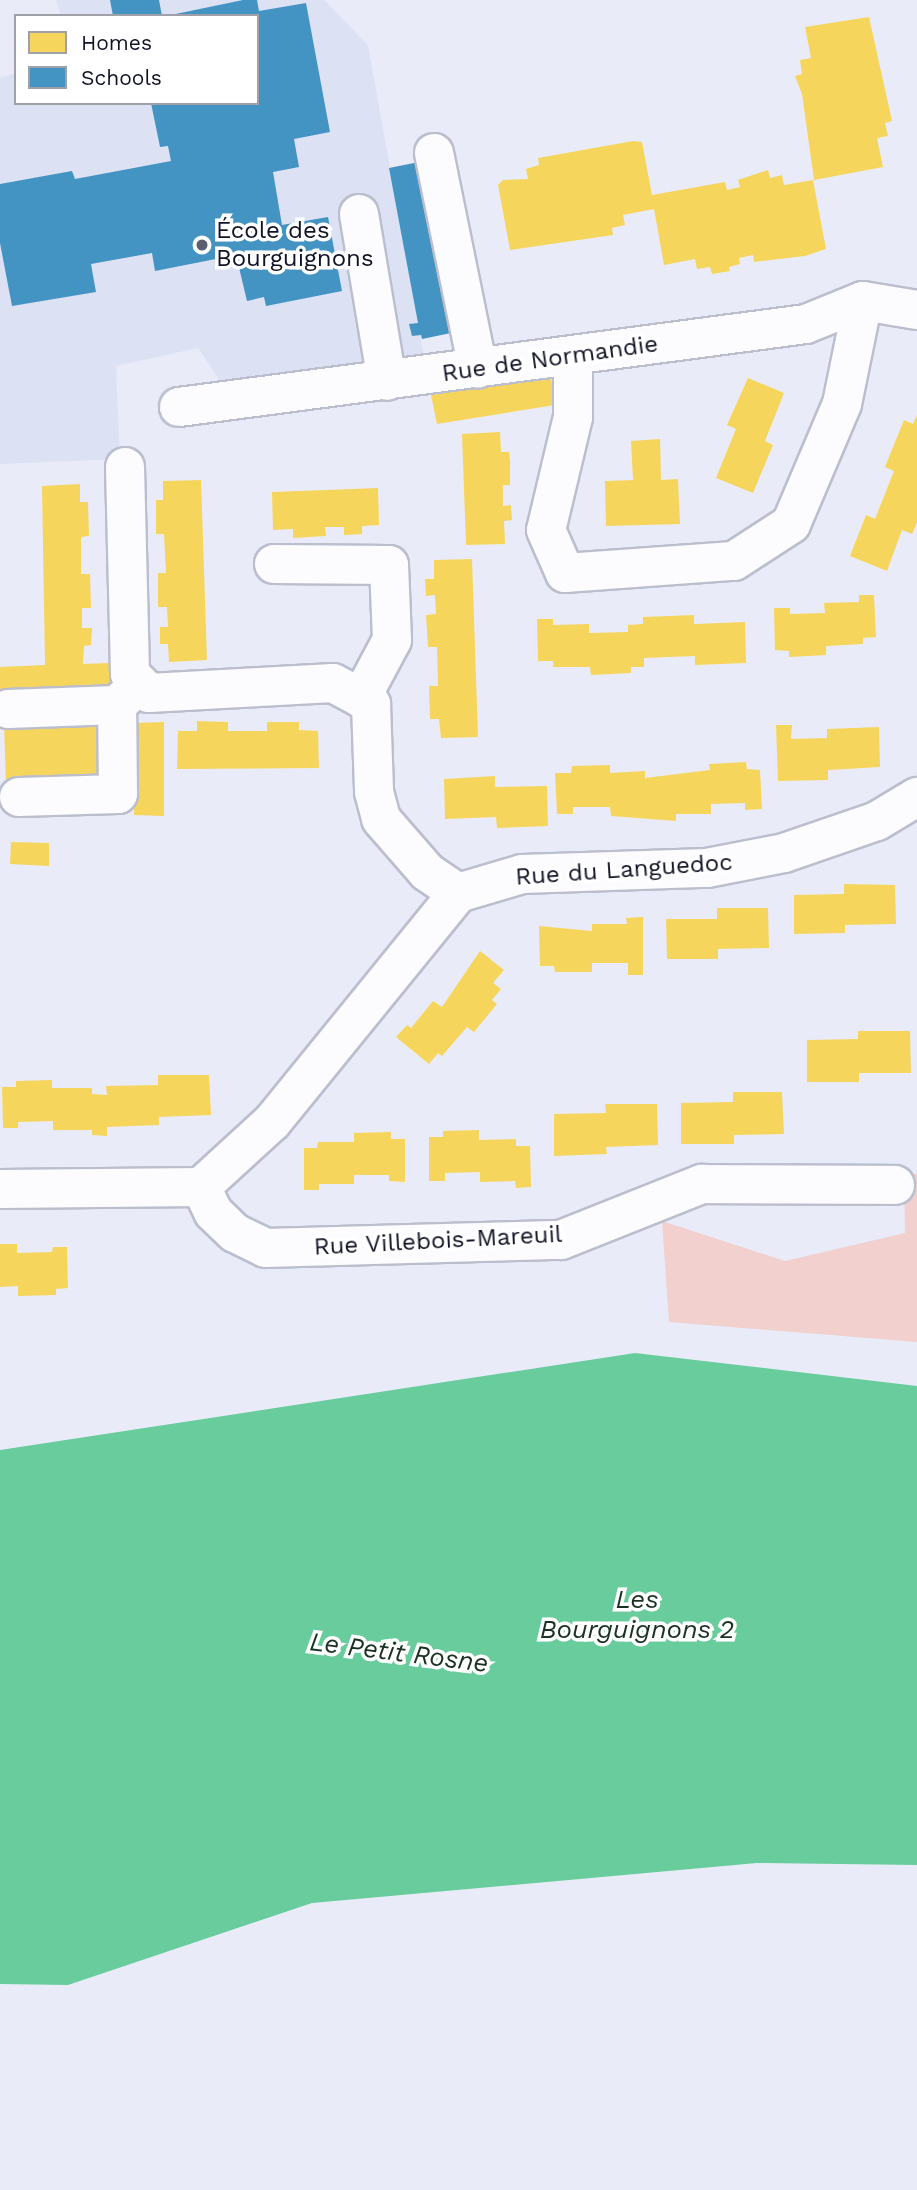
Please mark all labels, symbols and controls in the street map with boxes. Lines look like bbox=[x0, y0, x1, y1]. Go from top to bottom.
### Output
legend bbox=[14, 14, 259, 105]
text: Homes bbox=[81, 30, 152, 55]
text: Schools bbox=[81, 65, 162, 90]
place label: École des Bourguignons bbox=[216, 217, 374, 273]
marker: École des Bourguignons bbox=[194, 237, 210, 253]
street label: Rue de Normandie bbox=[440, 330, 660, 388]
street label: Rue du Languedoc bbox=[514, 848, 734, 892]
street label: Rue Villebois-Mareuil bbox=[313, 1220, 563, 1262]
water label: Les Bourguignons 2 bbox=[540, 1584, 734, 1646]
water label: Le Petit Rosne bbox=[308, 1627, 490, 1679]

